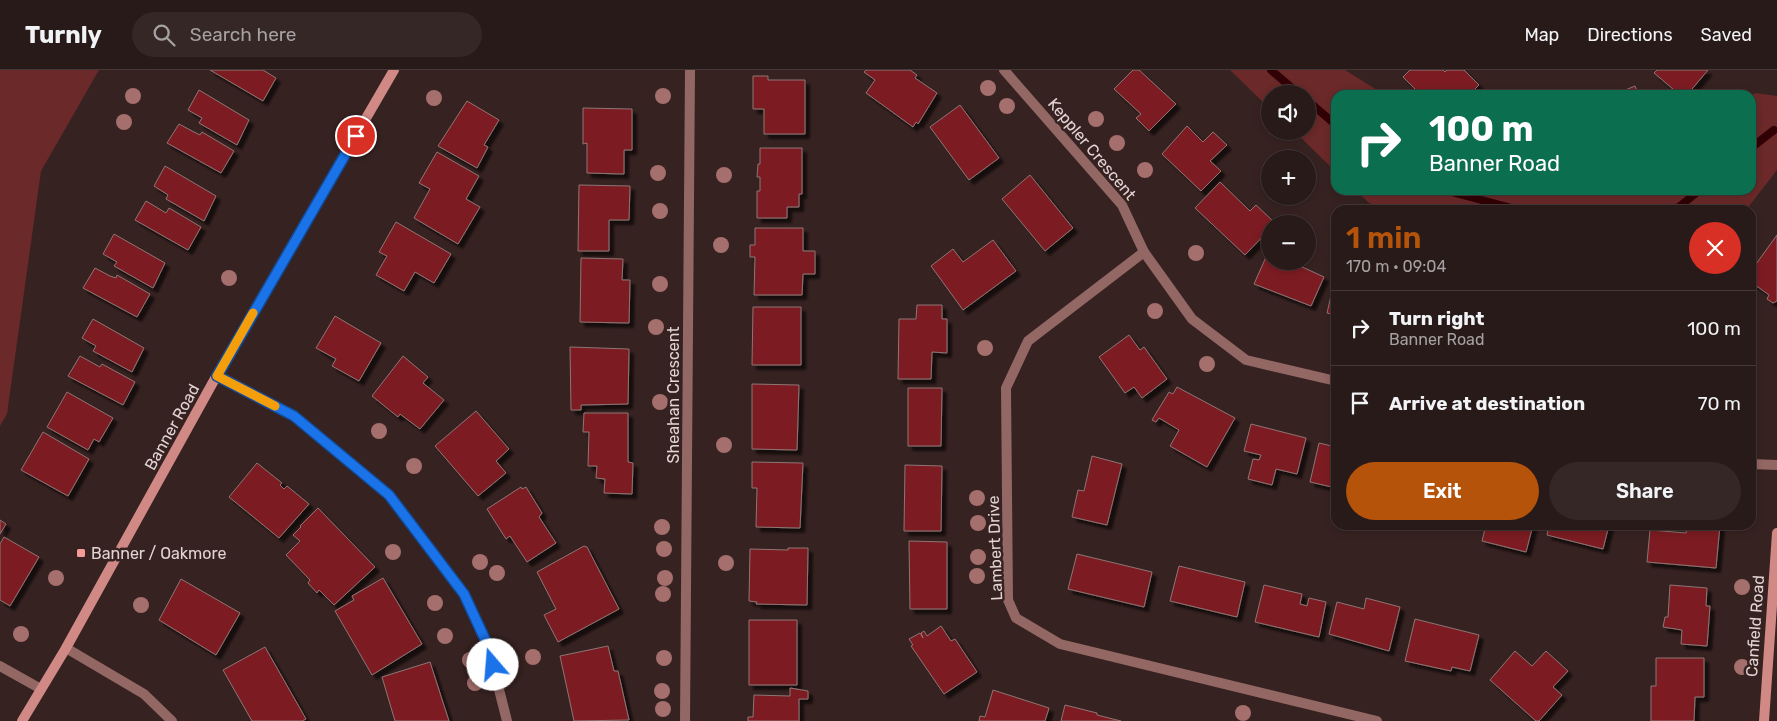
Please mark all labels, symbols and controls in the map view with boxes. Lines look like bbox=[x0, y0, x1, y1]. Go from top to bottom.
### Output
search box bbox=[132, 12, 482, 57]
text: Turnly bbox=[25, 21, 102, 49]
icon: search bbox=[150, 21, 178, 49]
text: Search here bbox=[190, 23, 296, 46]
text: Map bbox=[1524, 24, 1559, 46]
text: Directions bbox=[1587, 24, 1673, 46]
text: Saved bbox=[1701, 24, 1752, 46]
map controls bbox=[1261, 85, 1316, 270]
button: sound bbox=[1261, 85, 1316, 140]
street label: Keppler Crescent bbox=[1044, 94, 1140, 204]
text: 100 m bbox=[1429, 108, 1534, 150]
icon: right bbox=[1346, 110, 1411, 175]
pin bbox=[335, 115, 377, 157]
icon: arrive bbox=[342, 122, 370, 150]
button: + bbox=[1261, 150, 1316, 205]
text: Banner Road bbox=[1429, 150, 1560, 177]
button: − bbox=[1261, 215, 1316, 270]
text: 1 min bbox=[1346, 220, 1421, 256]
button: close bbox=[1689, 222, 1741, 274]
text: 170 m · 09:04 bbox=[1346, 257, 1446, 276]
text: Turn right bbox=[1389, 307, 1484, 330]
icon: right bbox=[1346, 314, 1374, 342]
text: 100 m bbox=[1687, 317, 1741, 340]
street label: Sheahan Crescent bbox=[664, 326, 683, 464]
text: Banner Road bbox=[1389, 330, 1484, 349]
street label: Banner Road bbox=[141, 381, 203, 473]
icon: arrive bbox=[1346, 389, 1374, 417]
text: Arrive at destination bbox=[1389, 392, 1585, 415]
text: 70 m bbox=[1698, 392, 1741, 415]
button: Exit bbox=[1346, 462, 1539, 520]
button: Share bbox=[1549, 462, 1741, 520]
street label: Lambert Drive bbox=[984, 495, 1006, 601]
place label: Banner / Oakmore bbox=[91, 544, 226, 563]
marker: Banner / Oakmore bbox=[75, 547, 87, 559]
street label: Canfield Road bbox=[1742, 574, 1768, 678]
position arrow bbox=[466, 638, 518, 690]

